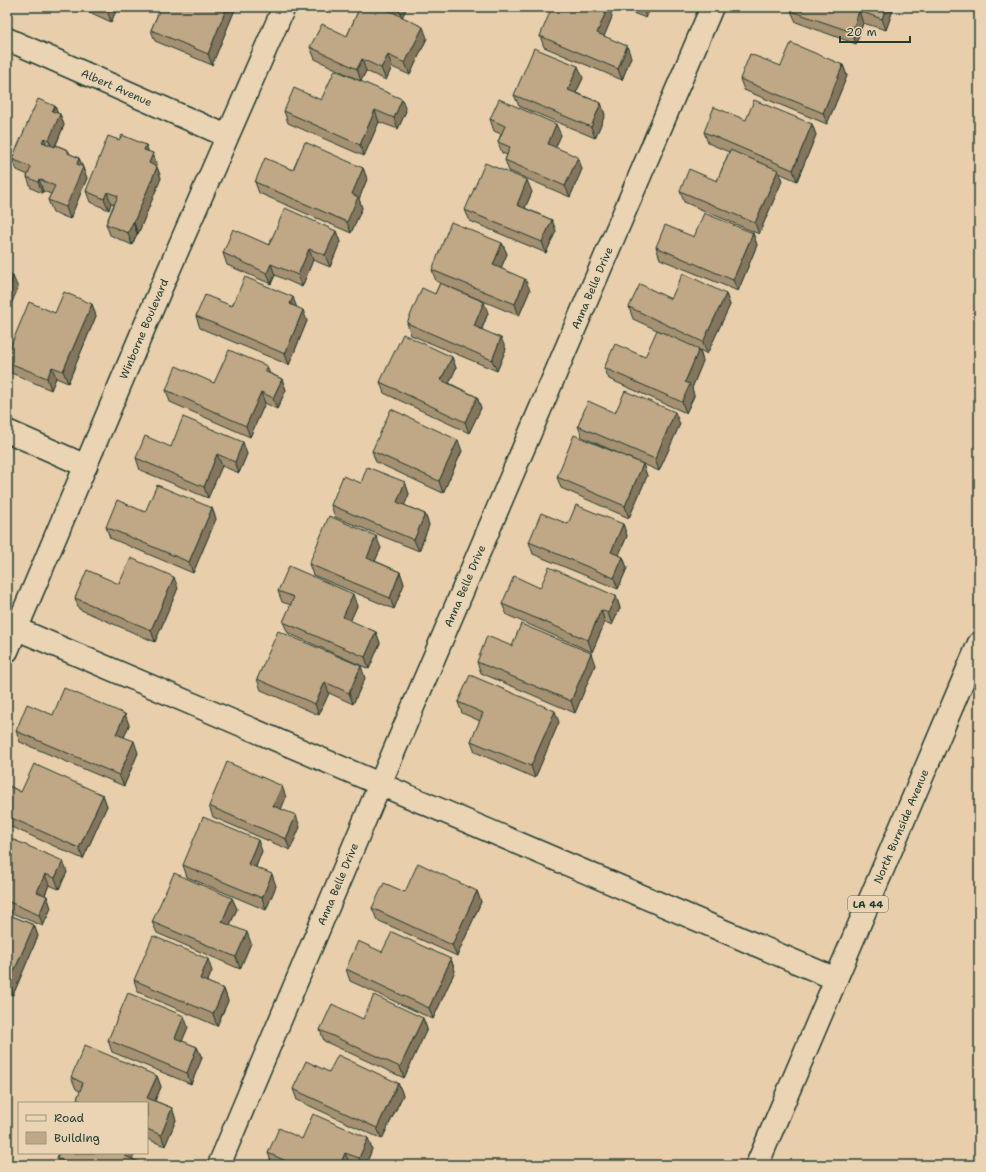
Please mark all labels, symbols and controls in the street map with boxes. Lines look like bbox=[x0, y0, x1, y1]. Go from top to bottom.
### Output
scale bar bbox=[840, 18, 910, 44]
text: 20 m bbox=[846, 24, 877, 40]
street label: Albert Avenue bbox=[79, 65, 155, 110]
street label: Anna Belle Drive bbox=[568, 245, 616, 331]
street label: Winborne Boulevard bbox=[116, 276, 172, 381]
street label: Anna Belle Drive bbox=[440, 542, 489, 629]
street label: North Burnside Avenue bbox=[870, 767, 932, 886]
street label: Anna Belle Drive bbox=[314, 841, 362, 928]
road number: LA 44 bbox=[848, 896, 888, 912]
legend bbox=[18, 1102, 148, 1154]
text: Road bbox=[54, 1110, 85, 1126]
text: Building bbox=[54, 1130, 100, 1146]

